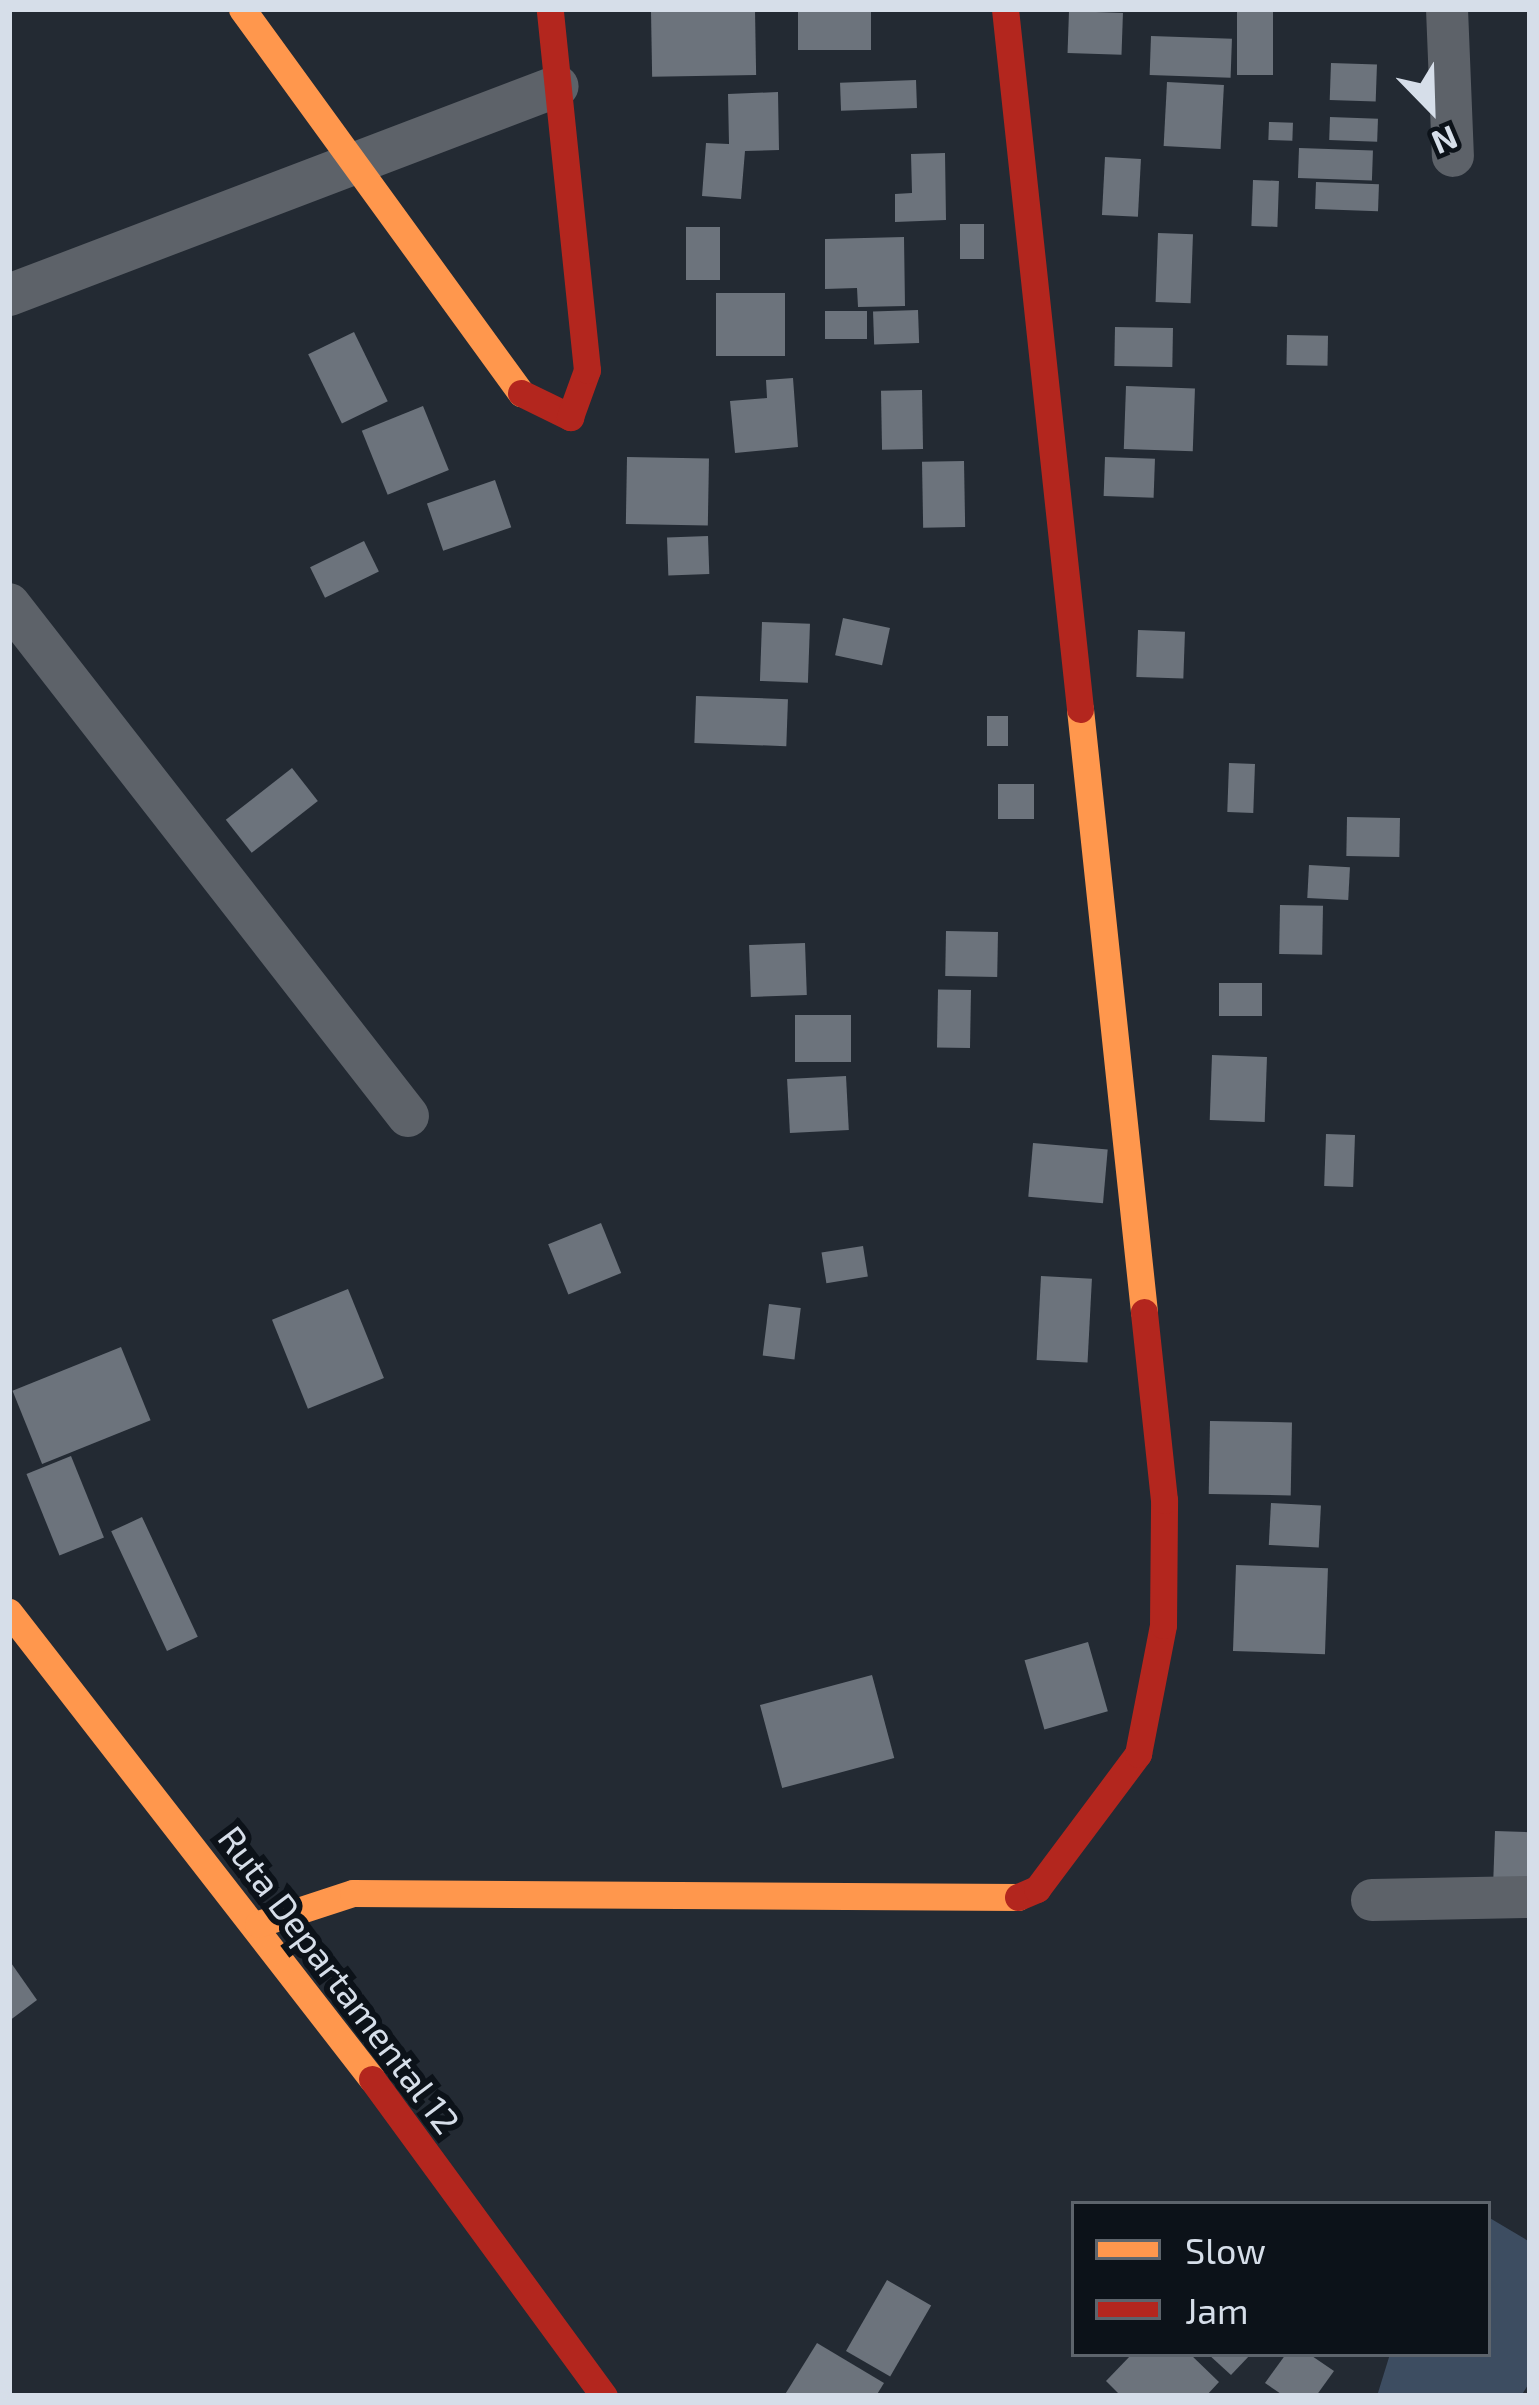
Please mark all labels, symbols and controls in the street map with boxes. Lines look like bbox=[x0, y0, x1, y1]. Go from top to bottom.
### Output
north arrow bbox=[1371, 48, 1491, 168]
text: N bbox=[1426, 118, 1464, 164]
street label: Ruta Departamental 12 bbox=[210, 1816, 470, 2142]
legend bbox=[1071, 2201, 1491, 2357]
text: Slow bbox=[1185, 2228, 1266, 2271]
text: Jam bbox=[1185, 2288, 1249, 2331]

